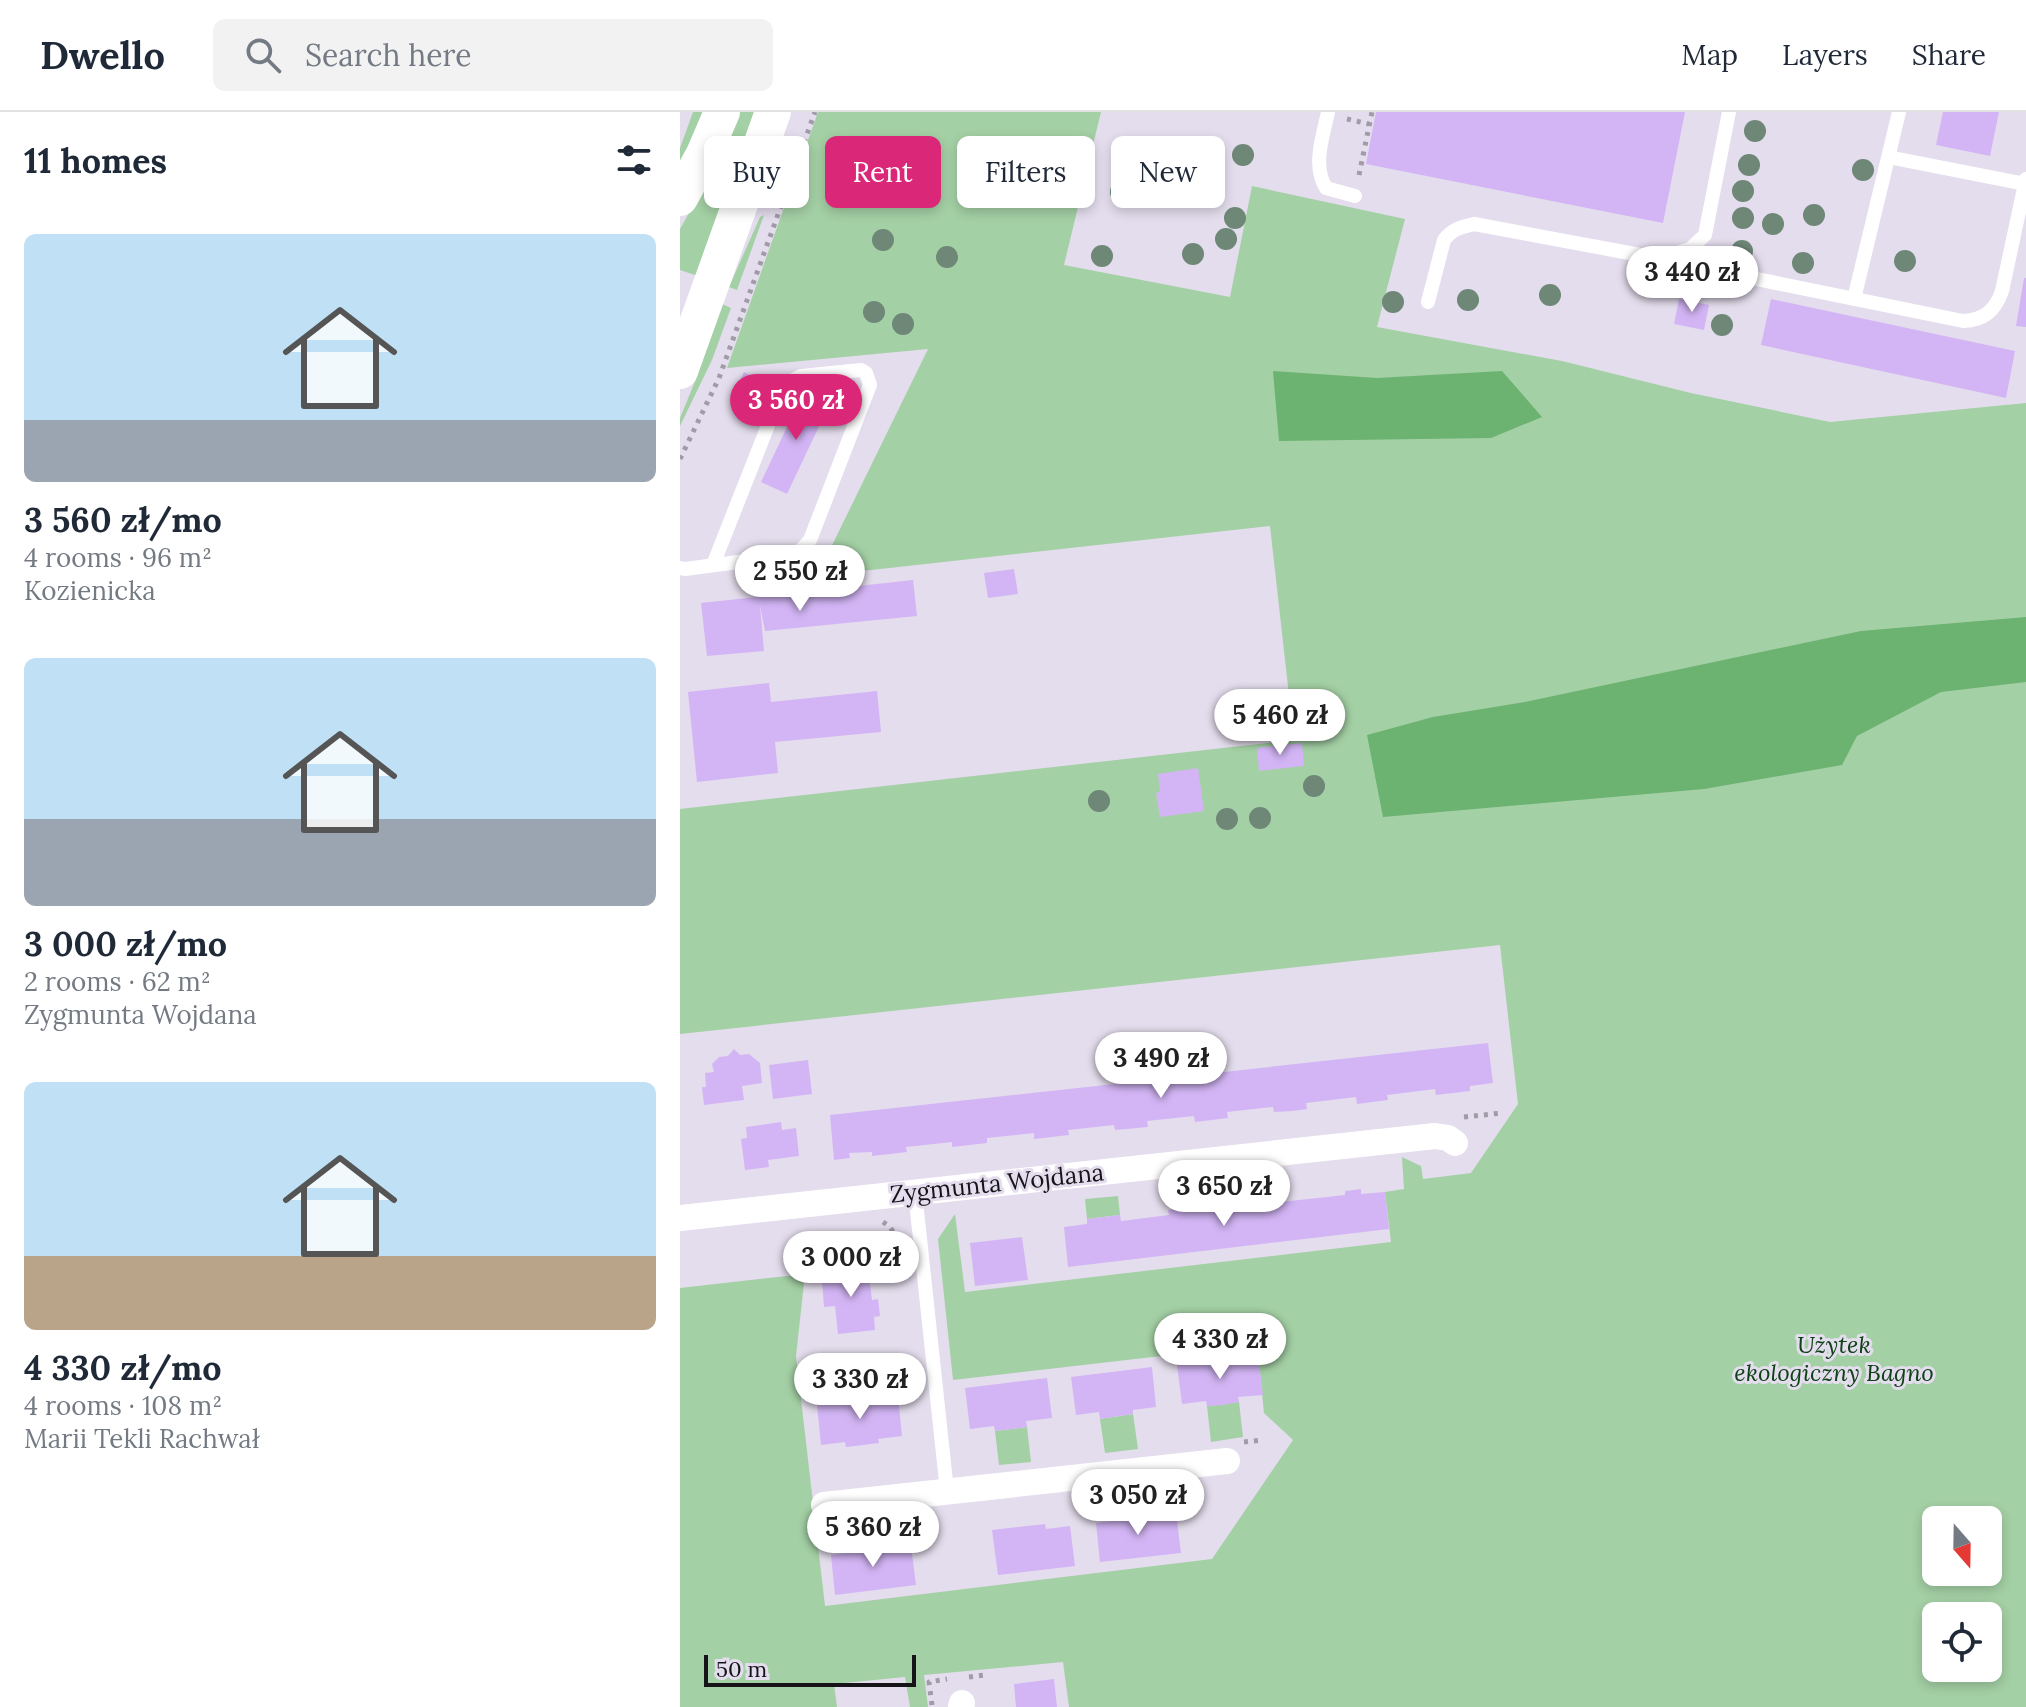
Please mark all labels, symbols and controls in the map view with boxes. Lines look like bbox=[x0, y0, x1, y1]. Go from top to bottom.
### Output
search box bbox=[213, 19, 773, 91]
text: Dwello bbox=[40, 31, 165, 79]
icon: search bbox=[241, 33, 285, 77]
text: Search here bbox=[305, 36, 472, 74]
text: Map bbox=[1681, 37, 1738, 73]
text: Layers bbox=[1782, 37, 1868, 73]
text: Share bbox=[1912, 37, 1986, 73]
chip: Buy bbox=[704, 136, 809, 208]
chip: Rent bbox=[825, 136, 941, 208]
chip: Filters bbox=[957, 136, 1095, 208]
chip: New bbox=[1111, 136, 1225, 208]
icon: filters bbox=[612, 138, 656, 182]
text: 11 homes bbox=[24, 139, 167, 182]
pin: 3 440 zł bbox=[1609, 246, 1775, 314]
text: 3 440 zł bbox=[1644, 255, 1740, 288]
icon: home bbox=[268, 286, 412, 430]
pin: 3 560 zł bbox=[713, 374, 879, 442]
text: 3 560 zł bbox=[748, 383, 844, 416]
text: 3 560 zł/mo bbox=[24, 498, 222, 541]
text: 4 rooms · 96 m² bbox=[24, 541, 212, 574]
pin: 2 550 zł bbox=[717, 545, 883, 613]
text: 2 550 zł bbox=[753, 554, 847, 587]
text: Kozienicka bbox=[24, 574, 156, 607]
pin: 5 460 zł bbox=[1197, 689, 1363, 757]
text: 5 460 zł bbox=[1232, 698, 1328, 731]
icon: home bbox=[268, 710, 412, 854]
text: 3 000 zł/mo bbox=[24, 922, 227, 965]
text: 2 rooms · 62 m² bbox=[24, 965, 211, 998]
text: Zygmunta Wojdana bbox=[24, 998, 257, 1031]
pin: 3 490 zł bbox=[1078, 1032, 1244, 1100]
text: 3 490 zł bbox=[1113, 1041, 1209, 1074]
icon: home bbox=[268, 1134, 412, 1278]
street label: Zygmunta Wojdana bbox=[889, 1156, 1105, 1210]
pin: 3 650 zł bbox=[1141, 1160, 1307, 1228]
text: 3 650 zł bbox=[1176, 1169, 1272, 1202]
pin: 3 000 zł bbox=[768, 1231, 934, 1299]
text: 3 000 zł bbox=[801, 1240, 901, 1273]
pin: 4 330 zł bbox=[1137, 1313, 1303, 1381]
text: 4 330 zł bbox=[1172, 1322, 1268, 1355]
park label: Użytek ekologiczny Bagno bbox=[1734, 1329, 1934, 1388]
text: 4 330 zł/mo bbox=[24, 1346, 221, 1389]
pin: 3 330 zł bbox=[777, 1353, 943, 1421]
text: 3 330 zł bbox=[812, 1362, 908, 1395]
text: 4 rooms · 108 m² bbox=[24, 1389, 222, 1422]
text: Marii Tekli Rachwał bbox=[24, 1422, 259, 1455]
pin: 3 050 zł bbox=[1055, 1469, 1221, 1537]
text: 3 050 zł bbox=[1089, 1478, 1187, 1511]
pin: 5 360 zł bbox=[790, 1501, 956, 1569]
north arrow bbox=[1922, 1506, 2002, 1586]
map controls bbox=[1922, 1506, 2002, 1682]
text: 5 360 zł bbox=[825, 1510, 921, 1543]
button: locate bbox=[1922, 1602, 2002, 1682]
scale bar bbox=[704, 1651, 916, 1687]
text: 50 m bbox=[716, 1655, 767, 1683]

